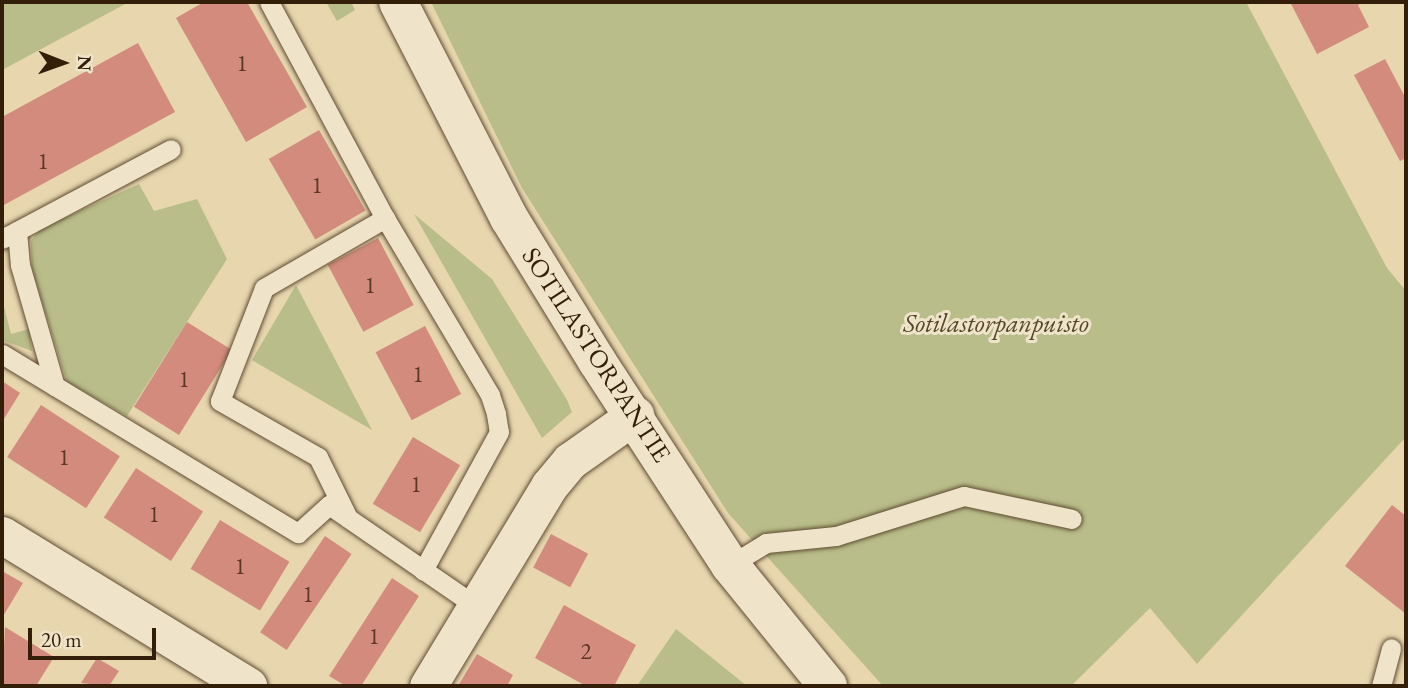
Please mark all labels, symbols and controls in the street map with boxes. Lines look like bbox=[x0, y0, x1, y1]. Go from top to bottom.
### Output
north arrow bbox=[28, 28, 98, 98]
house number: 1 bbox=[236, 49, 248, 77]
text: N bbox=[72, 55, 97, 71]
house number: 1 bbox=[37, 147, 49, 175]
house number: 1 bbox=[311, 171, 323, 199]
street label: SOTILASTORPANTIE bbox=[515, 242, 677, 468]
house number: 1 bbox=[364, 271, 376, 299]
park label: Sotilastorpanpuisto bbox=[903, 308, 1089, 340]
house number: 1 bbox=[412, 360, 424, 388]
house number: 1 bbox=[178, 365, 190, 393]
house number: 1 bbox=[58, 443, 70, 471]
house number: 1 bbox=[410, 470, 422, 498]
house number: 1 bbox=[148, 500, 160, 528]
house number: 1 bbox=[234, 552, 246, 580]
house number: 1 bbox=[302, 580, 314, 608]
scale bar bbox=[32, 614, 159, 658]
house number: 1 bbox=[368, 622, 380, 650]
text: 20 m bbox=[41, 626, 82, 653]
house number: 2 bbox=[580, 637, 592, 665]

